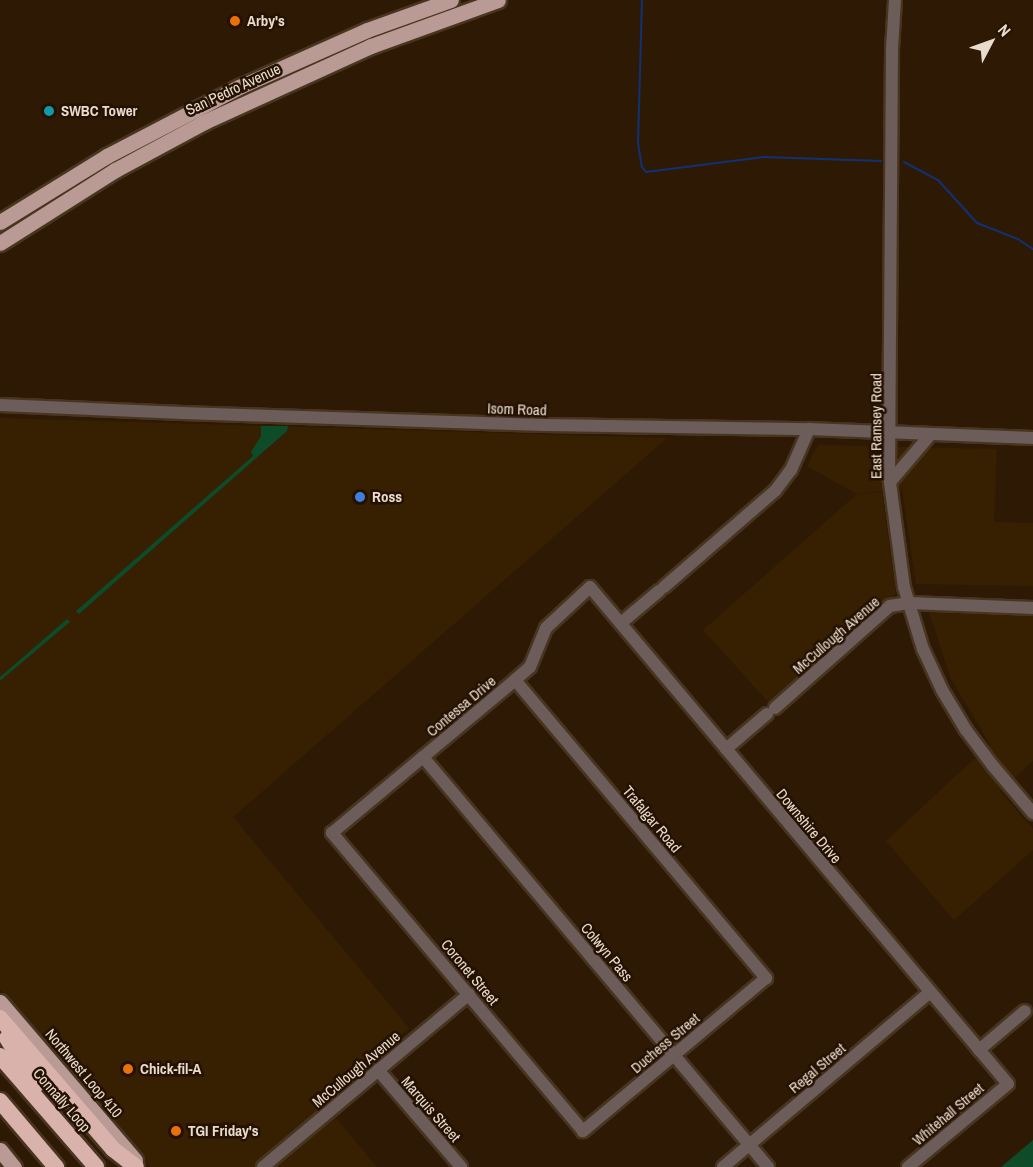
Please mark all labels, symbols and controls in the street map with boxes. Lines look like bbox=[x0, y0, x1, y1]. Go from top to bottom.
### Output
place label: Arby's bbox=[247, 12, 285, 30]
north arrow bbox=[961, 12, 1021, 72]
marker: Arby's bbox=[228, 14, 242, 28]
text: N bbox=[993, 19, 1016, 41]
street label: San Pedro Avenue bbox=[182, 59, 284, 119]
place label: SWBC Tower bbox=[61, 102, 137, 120]
marker: SWBC Tower bbox=[42, 104, 56, 118]
street label: East Ramsey Road bbox=[867, 373, 885, 479]
street label: Isom Road bbox=[487, 399, 547, 419]
place label: Ross bbox=[372, 488, 402, 506]
marker: Ross bbox=[353, 490, 367, 504]
street label: McCullough Avenue bbox=[789, 592, 883, 678]
street label: Contessa Drive bbox=[423, 672, 499, 740]
street label: Trafalgar Road bbox=[619, 782, 685, 856]
street label: Downshire Drive bbox=[773, 785, 845, 867]
street label: Colwyn Pass bbox=[577, 919, 637, 985]
street label: Coronet Street bbox=[437, 936, 503, 1008]
street label: Duchess Street bbox=[627, 1009, 703, 1077]
street label: Northwest Loop 410 bbox=[42, 1025, 126, 1121]
street label: McCullough Avenue bbox=[308, 1027, 404, 1111]
street label: Regal Street bbox=[785, 1039, 849, 1097]
place label: Chick-fil-A bbox=[140, 1060, 201, 1078]
marker: Chick-fil-A bbox=[121, 1062, 135, 1076]
street label: Connally Loop bbox=[29, 1064, 95, 1136]
street label: Marquis Street bbox=[398, 1073, 464, 1145]
street label: Whitehall Street bbox=[909, 1079, 987, 1149]
place label: TGI Friday's bbox=[188, 1122, 259, 1140]
marker: TGI Friday's bbox=[169, 1124, 183, 1138]

